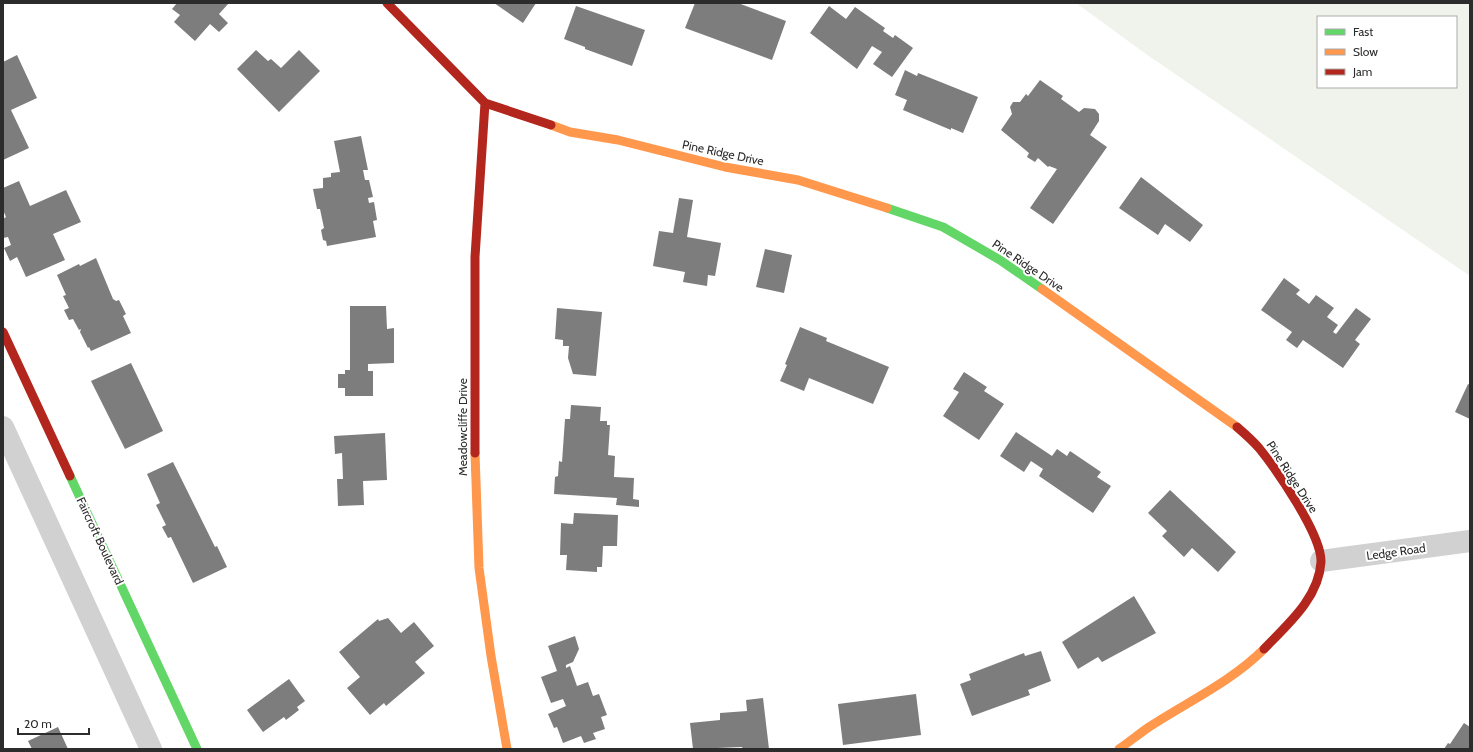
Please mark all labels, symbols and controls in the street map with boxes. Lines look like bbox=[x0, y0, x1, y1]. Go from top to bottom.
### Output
legend bbox=[1317, 16, 1457, 88]
text: Fast bbox=[1353, 24, 1373, 39]
text: Slow bbox=[1353, 44, 1378, 59]
text: Jam bbox=[1352, 64, 1372, 79]
street label: Pine Ridge Drive bbox=[681, 137, 765, 168]
street label: Pine Ridge Drive bbox=[990, 236, 1067, 295]
street label: Meadowcliffe Drive bbox=[455, 378, 470, 476]
street label: Pine Ridge Drive bbox=[1264, 438, 1321, 516]
street label: Faircroft Boulevard bbox=[74, 495, 127, 587]
street label: Ledge Road bbox=[1365, 540, 1426, 563]
scale bar bbox=[18, 710, 89, 736]
text: 20 m bbox=[24, 716, 52, 731]

